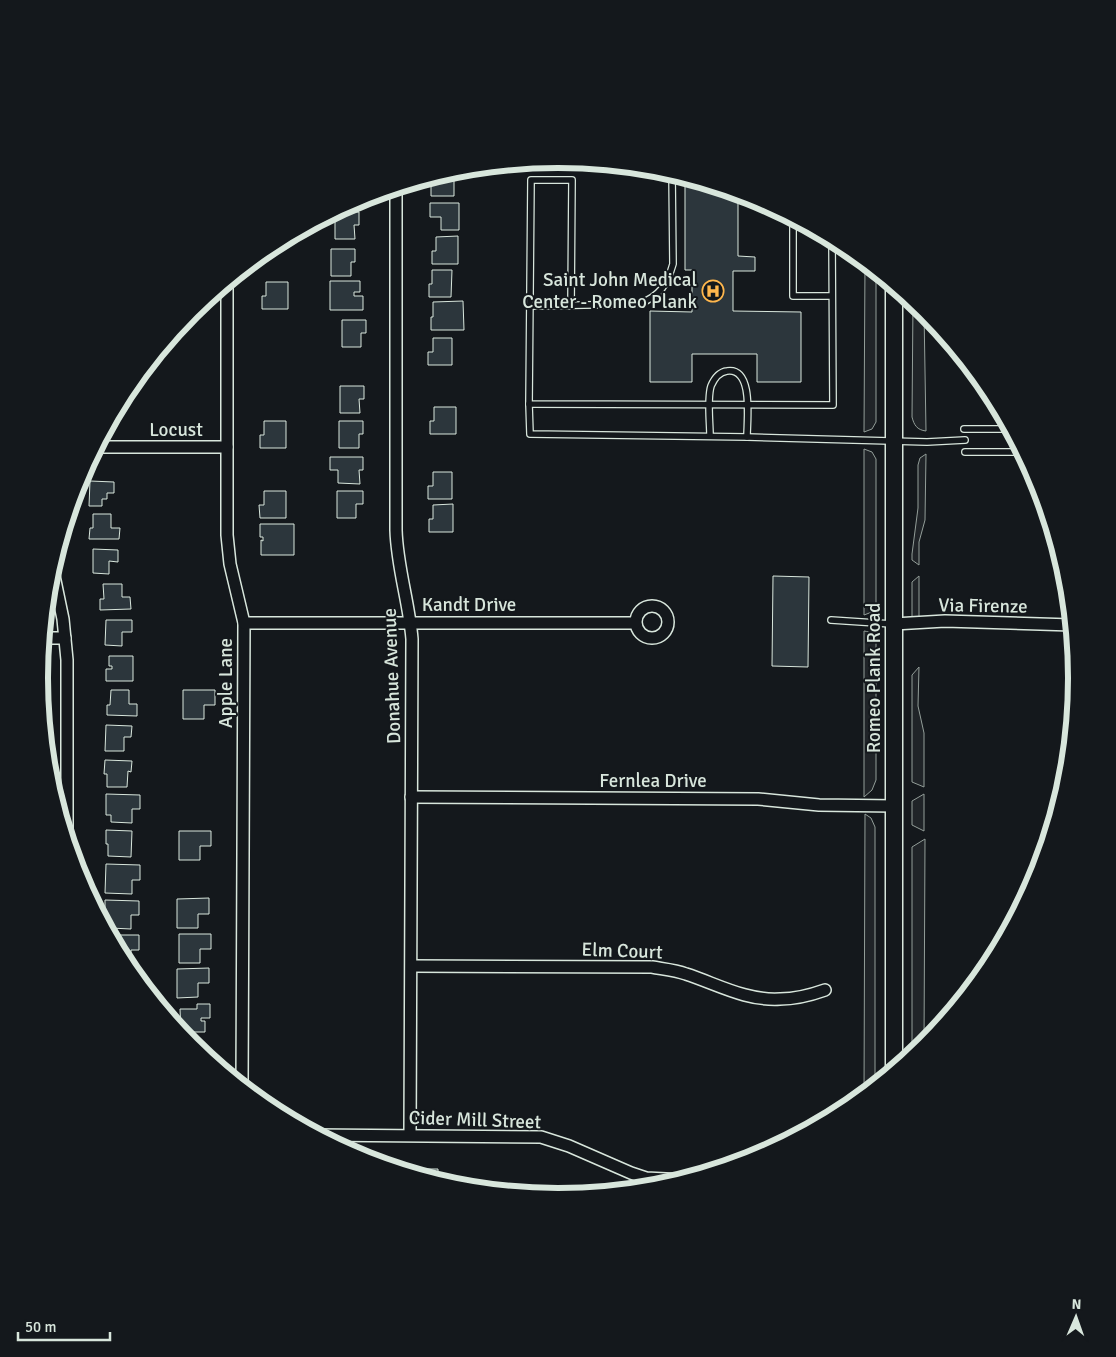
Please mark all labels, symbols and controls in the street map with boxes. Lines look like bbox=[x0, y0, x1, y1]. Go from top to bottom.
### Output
place label: Saint John Medical Center - Romeo Plank bbox=[522, 268, 697, 314]
hospital icon: Saint John Medical Center - Romeo Plank bbox=[701, 279, 725, 303]
street label: Locust bbox=[149, 418, 203, 442]
street label: Kandt Drive bbox=[422, 593, 516, 617]
street label: Via Firenze bbox=[938, 593, 1028, 619]
street label: Romeo Plank Road bbox=[862, 603, 886, 753]
street label: Donahue Avenue bbox=[378, 608, 406, 744]
street label: Apple Lane bbox=[214, 638, 238, 728]
street label: Fernlea Drive bbox=[599, 769, 707, 793]
street label: Elm Court bbox=[581, 938, 663, 964]
street label: Cider Mill Street bbox=[408, 1106, 542, 1134]
north arrow bbox=[1051, 1292, 1101, 1342]
text: N bbox=[1071, 1296, 1082, 1313]
scale bar bbox=[18, 1310, 110, 1342]
text: 50 m bbox=[25, 1318, 56, 1336]

